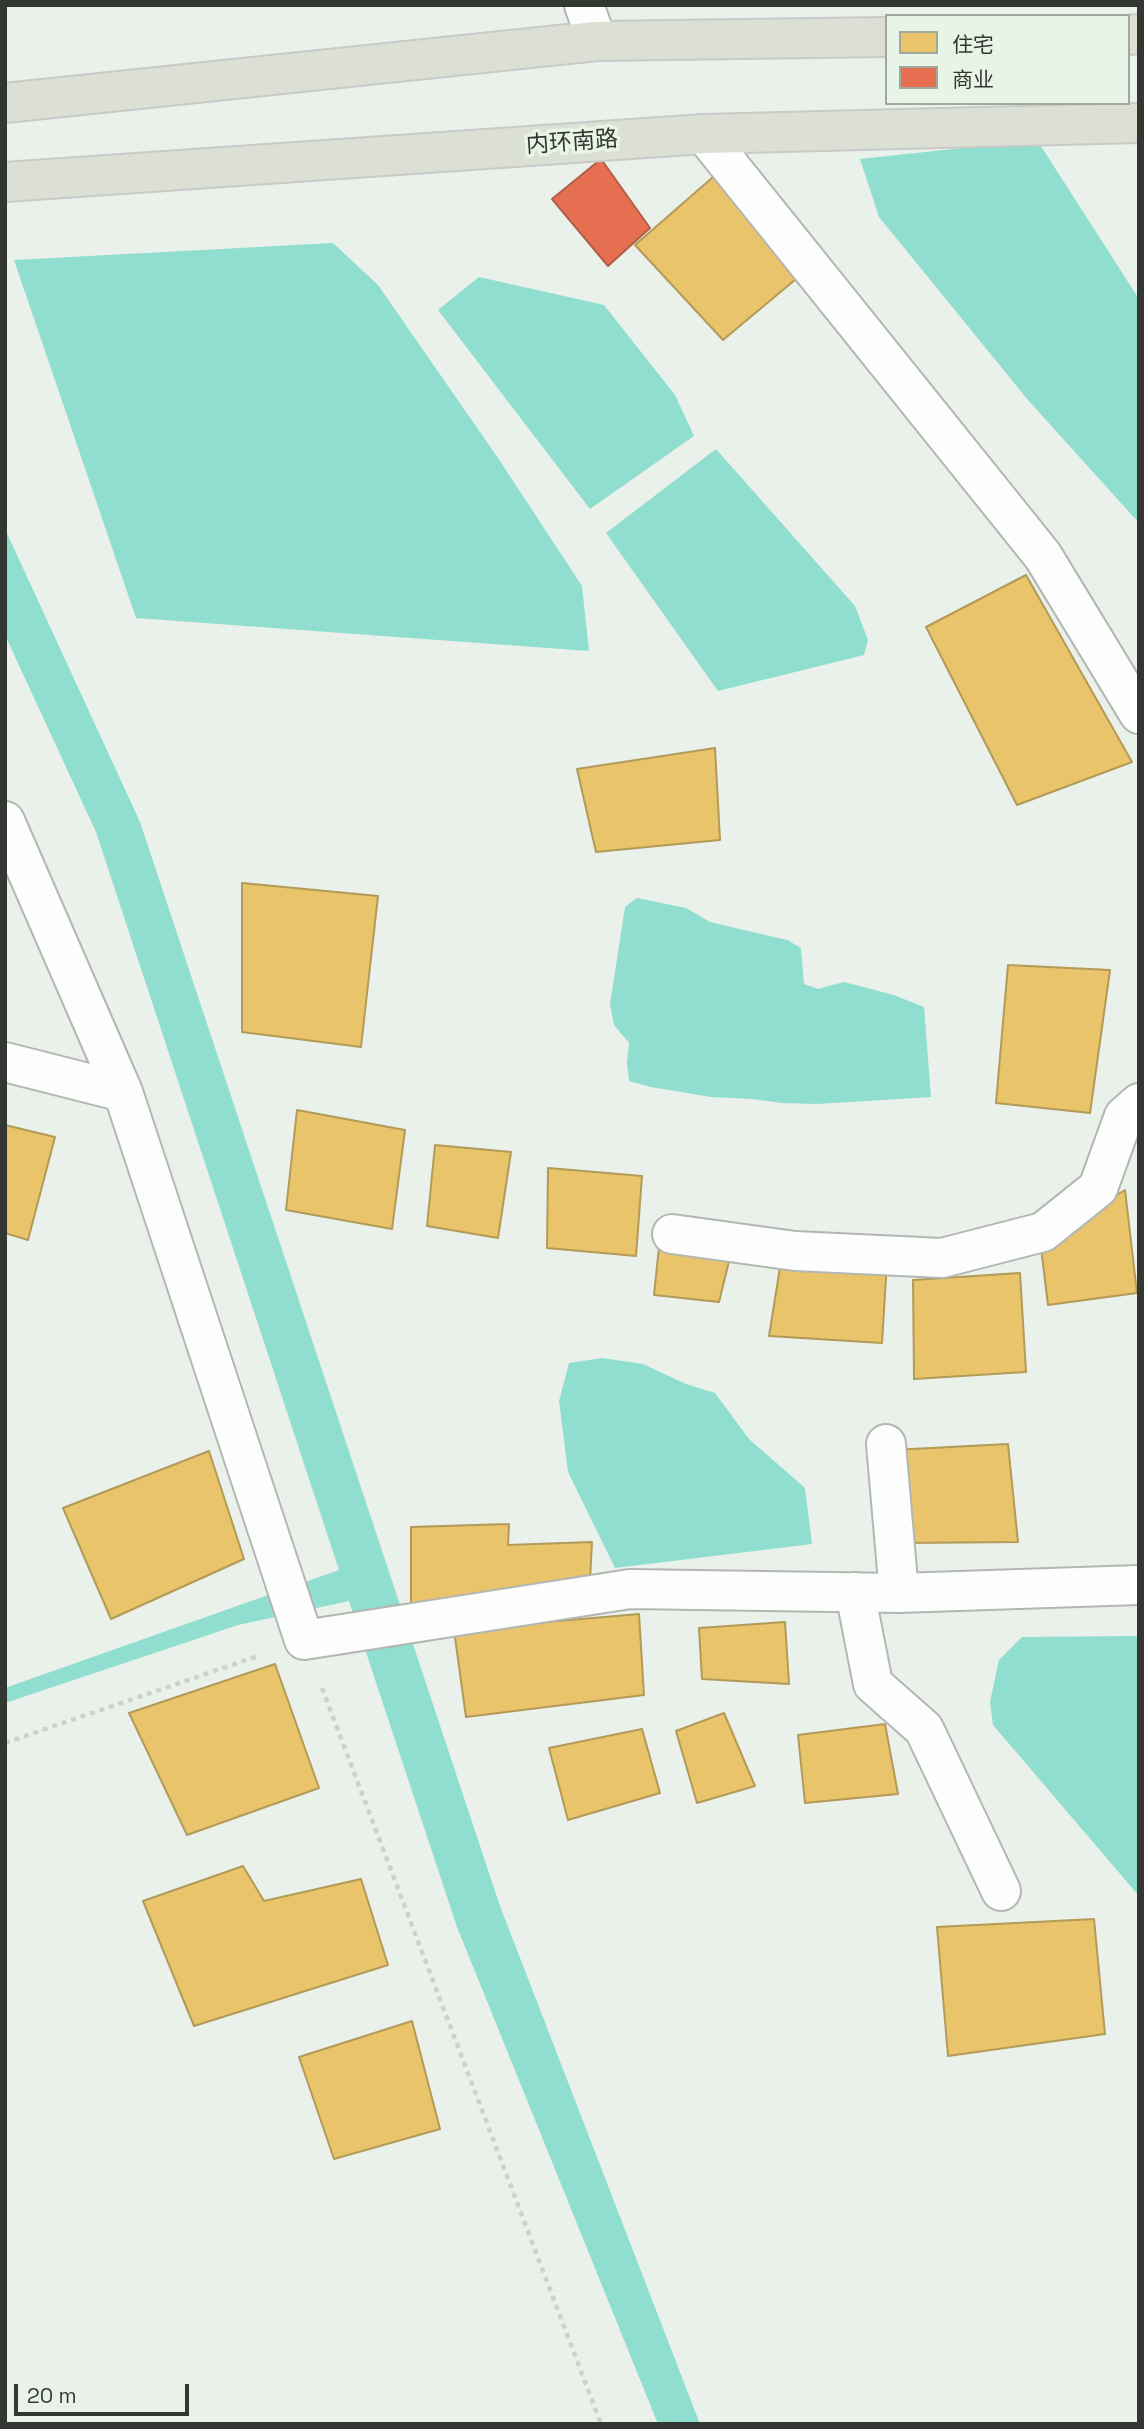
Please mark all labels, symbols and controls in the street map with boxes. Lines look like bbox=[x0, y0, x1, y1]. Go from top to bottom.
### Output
legend bbox=[885, 14, 1130, 105]
text: 住宅 bbox=[952, 31, 994, 58]
text: 商业 bbox=[952, 66, 994, 93]
street label: 内环南路 bbox=[525, 126, 619, 160]
scale bar bbox=[18, 2370, 192, 2414]
text: 20 m bbox=[27, 2382, 77, 2409]

